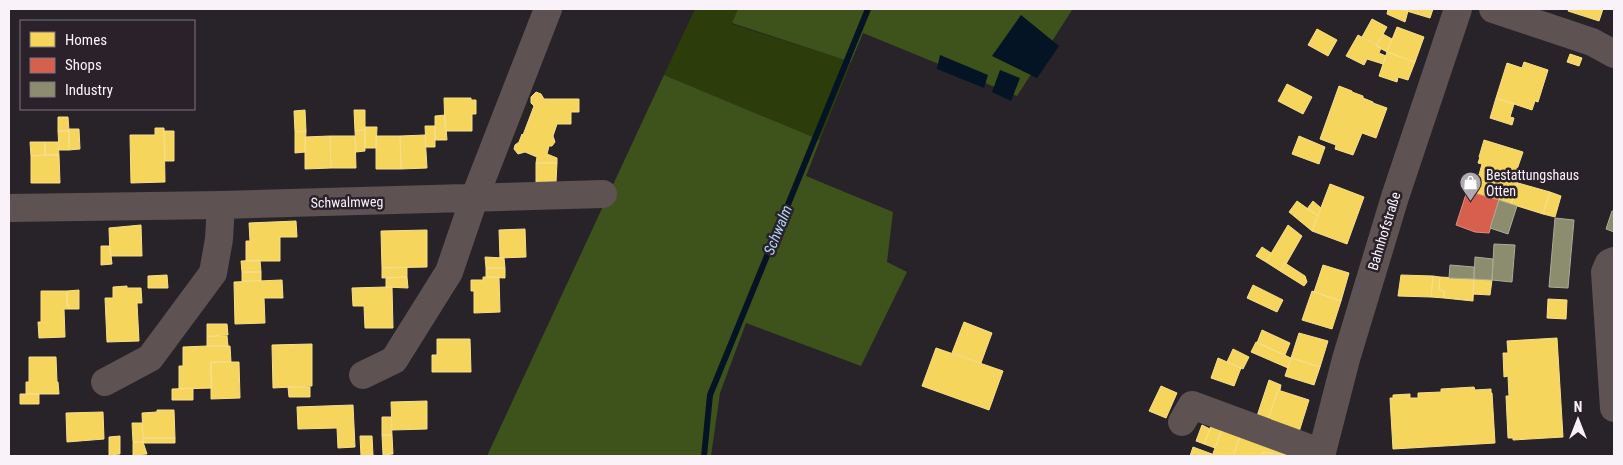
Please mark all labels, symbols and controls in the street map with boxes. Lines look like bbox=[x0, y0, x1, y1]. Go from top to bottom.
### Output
legend bbox=[20, 20, 195, 110]
text: Homes bbox=[65, 31, 107, 49]
text: Shops bbox=[65, 56, 102, 74]
text: Industry bbox=[65, 81, 113, 99]
place label: Bestattungshaus Otten bbox=[1486, 167, 1579, 199]
shop icon: Bestattungshaus Otten bbox=[1458, 171, 1482, 202]
street label: Bahnhofstraße bbox=[1364, 189, 1404, 272]
street label: Schwalmweg bbox=[311, 193, 383, 211]
water label: Schwalm bbox=[760, 202, 796, 257]
north arrow bbox=[1553, 395, 1603, 445]
text: N bbox=[1574, 399, 1582, 415]

